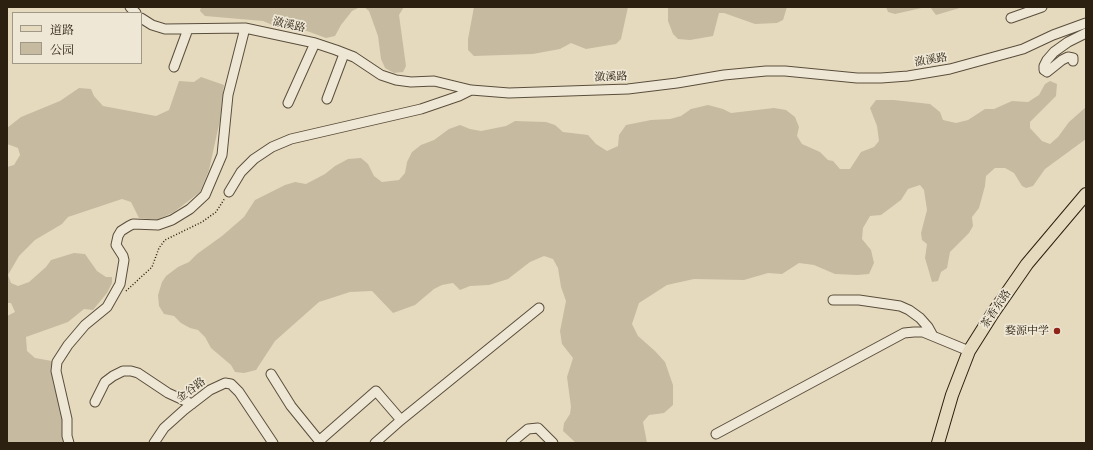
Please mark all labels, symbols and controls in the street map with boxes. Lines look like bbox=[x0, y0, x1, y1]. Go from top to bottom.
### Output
legend bbox=[12, 12, 142, 64]
street label: 潋溪路 bbox=[271, 15, 307, 35]
text: 道路 bbox=[50, 22, 74, 37]
text: 公园 bbox=[50, 42, 74, 57]
street label: 潋溪路 bbox=[914, 51, 948, 69]
street label: 潋溪路 bbox=[594, 70, 628, 84]
street label: 茶香东路 bbox=[978, 287, 1014, 331]
place label: 婺源中学 bbox=[1005, 324, 1049, 338]
marker: 婺源中学 bbox=[1052, 326, 1062, 336]
street label: 金谷路 bbox=[174, 375, 208, 405]

